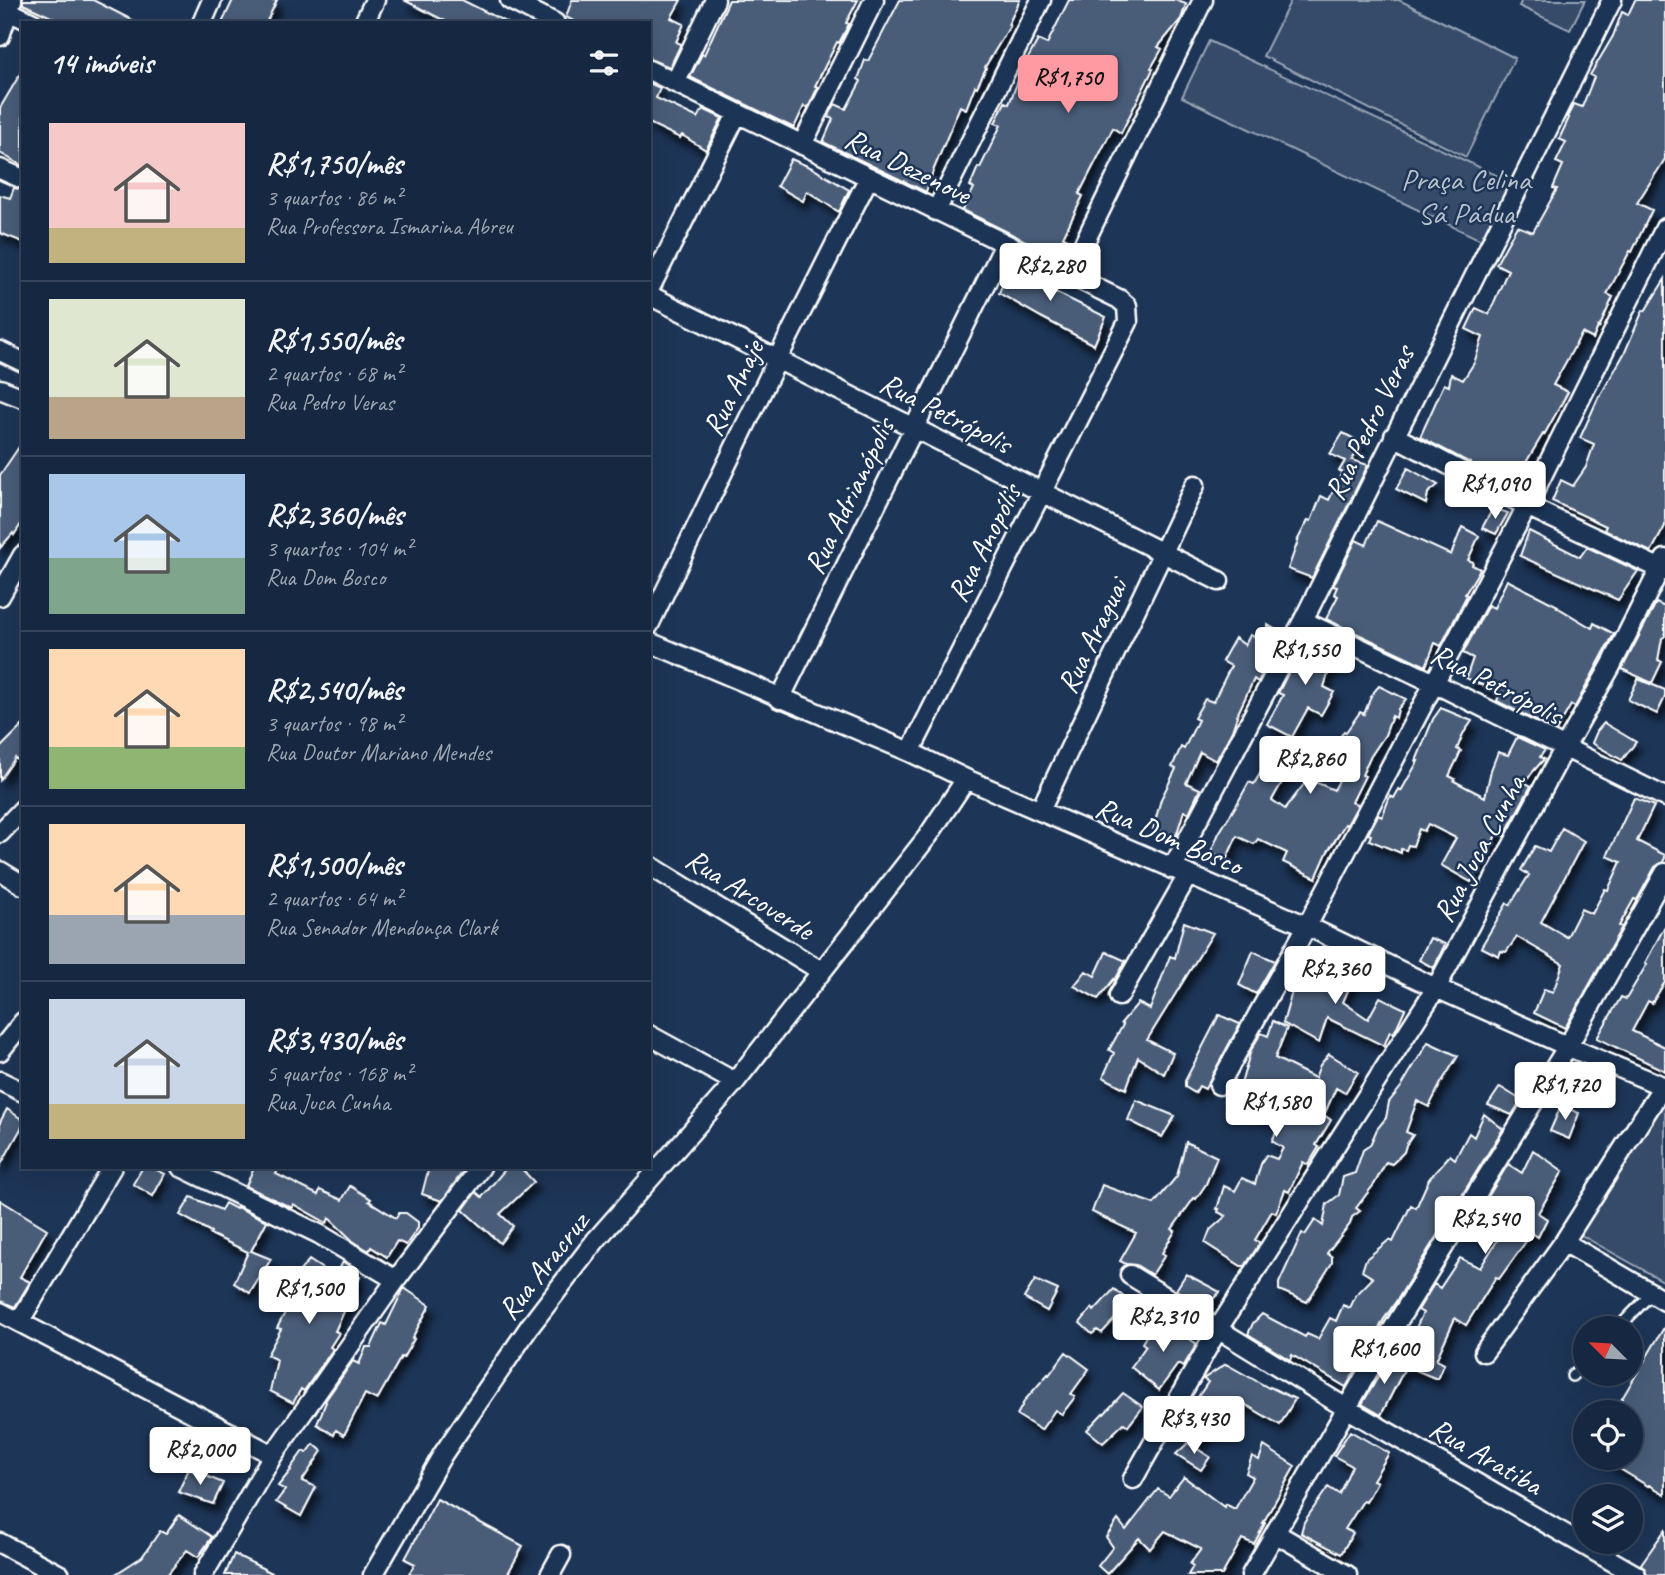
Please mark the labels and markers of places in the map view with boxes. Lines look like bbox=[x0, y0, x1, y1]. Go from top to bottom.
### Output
pin: R$1,750 bbox=[1003, 55, 1133, 115]
pin: R$2,280 bbox=[985, 244, 1115, 303]
pin: R$1,090 bbox=[1430, 462, 1560, 521]
pin: R$1,550 bbox=[1240, 628, 1370, 687]
pin: R$2,860 bbox=[1245, 736, 1375, 796]
pin: R$2,360 bbox=[1270, 946, 1400, 1006]
pin: R$1,720 bbox=[1500, 1062, 1630, 1122]
pin: R$1,580 bbox=[1211, 1080, 1341, 1139]
pin: R$2,540 bbox=[1420, 1196, 1550, 1256]
pin: R$1,500 bbox=[244, 1266, 374, 1326]
pin: R$2,310 bbox=[1098, 1294, 1228, 1354]
pin: R$1,600 bbox=[1319, 1326, 1449, 1386]
pin: R$3,430 bbox=[1129, 1396, 1259, 1456]
pin: R$2,000 bbox=[135, 1428, 265, 1487]

